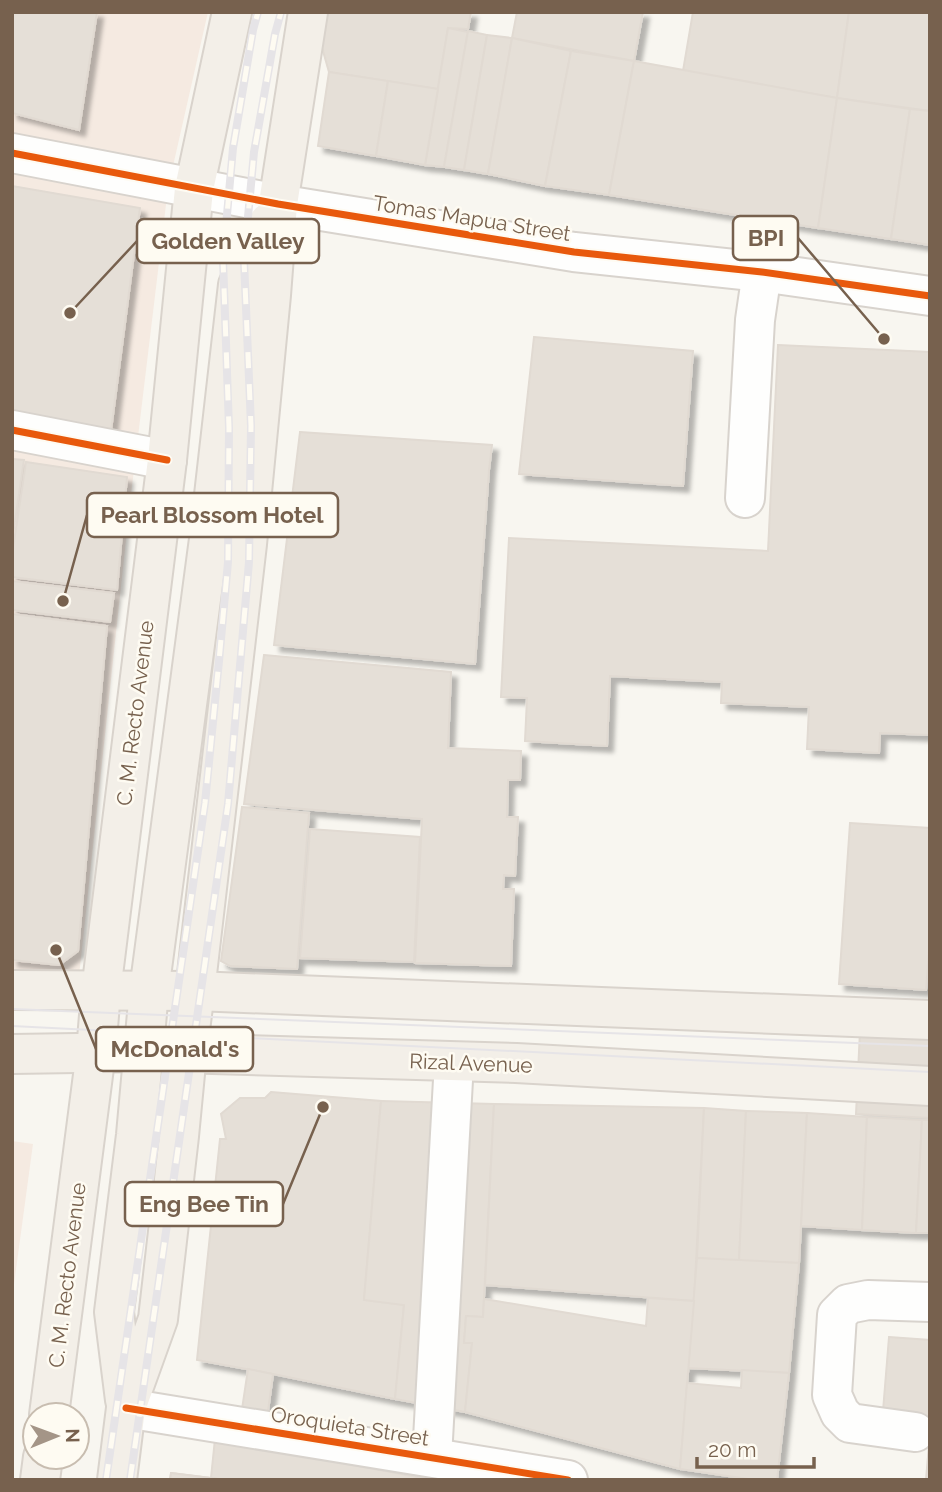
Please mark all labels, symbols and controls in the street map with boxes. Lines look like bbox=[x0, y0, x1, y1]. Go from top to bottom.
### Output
street label: Tomas Mapua Street bbox=[372, 190, 572, 246]
callout: BPI bbox=[733, 216, 798, 260]
callout: Golden Valley bbox=[137, 219, 319, 263]
text: BPI bbox=[748, 224, 784, 251]
text: Golden Valley bbox=[151, 227, 305, 254]
callout: Pearl Blossom Hotel bbox=[87, 493, 338, 537]
text: Pearl Blossom Hotel bbox=[100, 501, 324, 528]
street label: C. M. Recto Avenue bbox=[111, 619, 159, 807]
callout: McDonald's bbox=[96, 1027, 253, 1071]
text: McDonald's bbox=[111, 1035, 239, 1062]
street label: Rizal Avenue bbox=[409, 1048, 533, 1078]
street label: C. M. Recto Avenue bbox=[43, 1181, 91, 1369]
callout: Eng Bee Tin bbox=[125, 1182, 283, 1226]
text: Eng Bee Tin bbox=[139, 1190, 269, 1217]
north arrow bbox=[21, 1401, 91, 1471]
street label: Oroquieta Street bbox=[269, 1401, 431, 1451]
scale bar bbox=[697, 1426, 814, 1470]
text: N bbox=[62, 1428, 84, 1443]
text: 20 m bbox=[708, 1437, 756, 1462]

